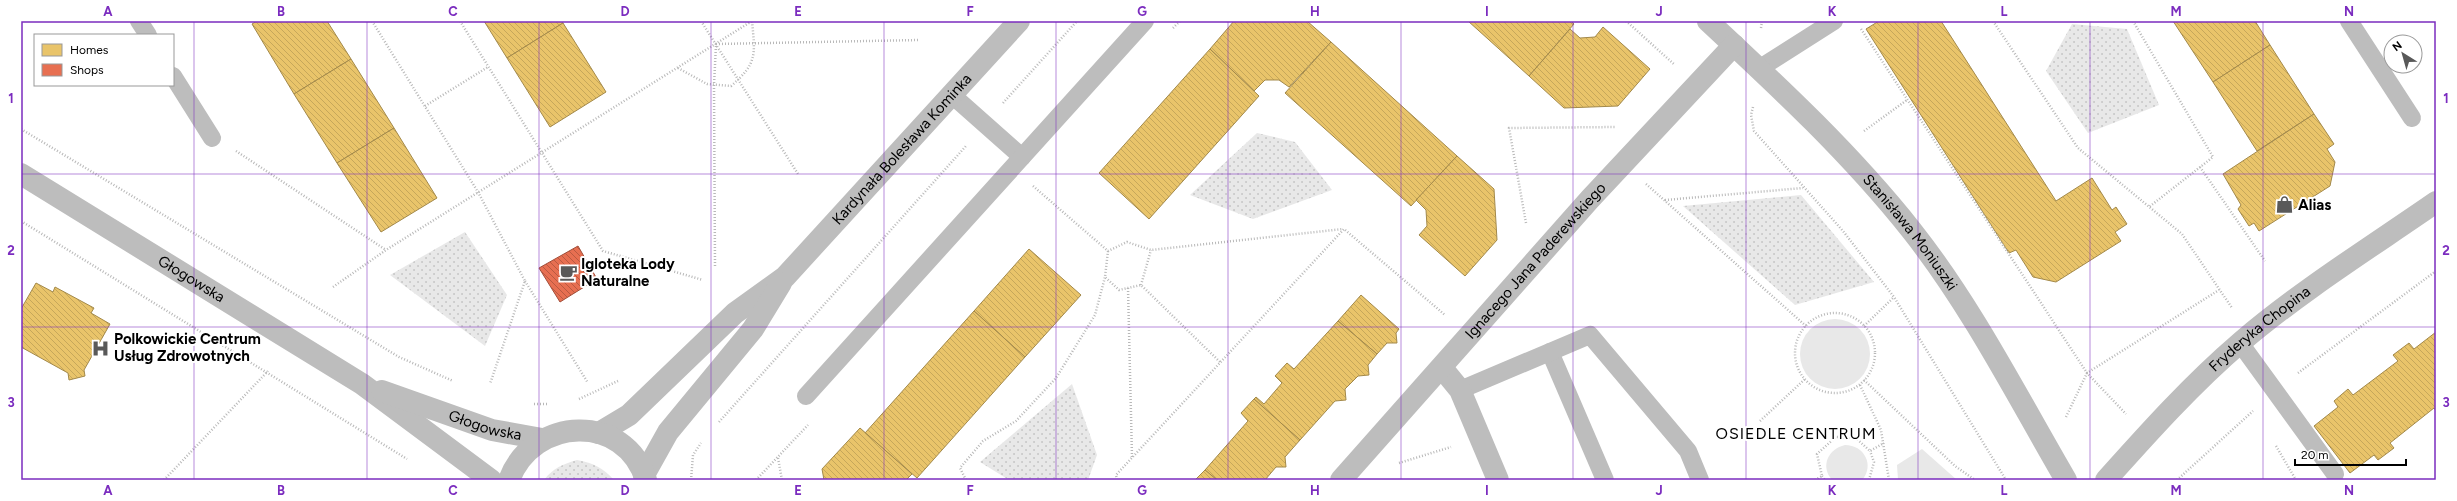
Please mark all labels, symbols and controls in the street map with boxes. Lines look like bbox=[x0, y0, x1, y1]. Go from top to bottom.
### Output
text: A bbox=[103, 4, 113, 19]
text: B bbox=[277, 4, 285, 19]
text: C bbox=[448, 4, 458, 19]
text: D bbox=[620, 4, 630, 19]
text: E bbox=[794, 4, 802, 19]
text: F bbox=[966, 4, 974, 19]
text: G bbox=[1137, 4, 1147, 19]
text: H bbox=[1310, 4, 1320, 19]
text: I bbox=[1485, 4, 1489, 19]
text: J bbox=[1655, 4, 1663, 19]
text: K bbox=[1828, 4, 1837, 19]
text: L bbox=[2001, 4, 2008, 19]
text: M bbox=[2170, 4, 2182, 19]
text: N bbox=[2344, 4, 2354, 19]
legend bbox=[34, 34, 174, 86]
north arrow bbox=[2383, 34, 2423, 74]
text: N bbox=[2390, 39, 2405, 54]
text: Homes bbox=[70, 43, 109, 57]
text: Shops bbox=[70, 63, 104, 77]
street label: Kardynała Bolesława Kominka bbox=[828, 70, 975, 228]
text: 1 bbox=[8, 91, 14, 106]
text: 1 bbox=[2443, 91, 2449, 106]
street label: Stanisława Moniuszki bbox=[1859, 170, 1961, 294]
street label: Ignacego Jana Paderewskiego bbox=[1461, 179, 1610, 343]
shop icon: Alias bbox=[2275, 195, 2295, 215]
place label: Alias bbox=[2298, 196, 2331, 214]
text: 2 bbox=[7, 243, 15, 258]
text: 2 bbox=[2442, 243, 2450, 258]
street label: Głogowska bbox=[155, 251, 228, 306]
place label: Igloteka Lody Naturalne bbox=[581, 255, 675, 290]
cafe icon: Igloteka Lody Naturalne bbox=[558, 263, 578, 283]
street label: Fryderyka Chopina bbox=[2205, 282, 2314, 375]
place label: Polkowickie Centrum Usług Zdrowotnych bbox=[114, 330, 261, 365]
hospital icon: Polkowickie Centrum Usług Zdrowotnych bbox=[91, 338, 111, 358]
text: 3 bbox=[7, 395, 15, 410]
text: 3 bbox=[2442, 395, 2450, 410]
street label: Głogowska bbox=[446, 406, 523, 444]
district label: OSIEDLE CENTRUM bbox=[1716, 424, 1876, 443]
scale bar bbox=[2295, 441, 2406, 467]
text: 20 m bbox=[2301, 448, 2329, 462]
text: A bbox=[103, 483, 113, 498]
text: B bbox=[277, 483, 285, 498]
text: C bbox=[448, 483, 458, 498]
text: D bbox=[620, 483, 630, 498]
text: E bbox=[794, 483, 802, 498]
text: F bbox=[966, 483, 974, 498]
text: G bbox=[1137, 483, 1147, 498]
text: H bbox=[1310, 483, 1320, 498]
text: I bbox=[1485, 483, 1489, 498]
text: J bbox=[1655, 483, 1663, 498]
text: K bbox=[1828, 483, 1837, 498]
text: L bbox=[2001, 483, 2008, 498]
text: M bbox=[2170, 483, 2182, 498]
text: N bbox=[2344, 483, 2354, 498]

